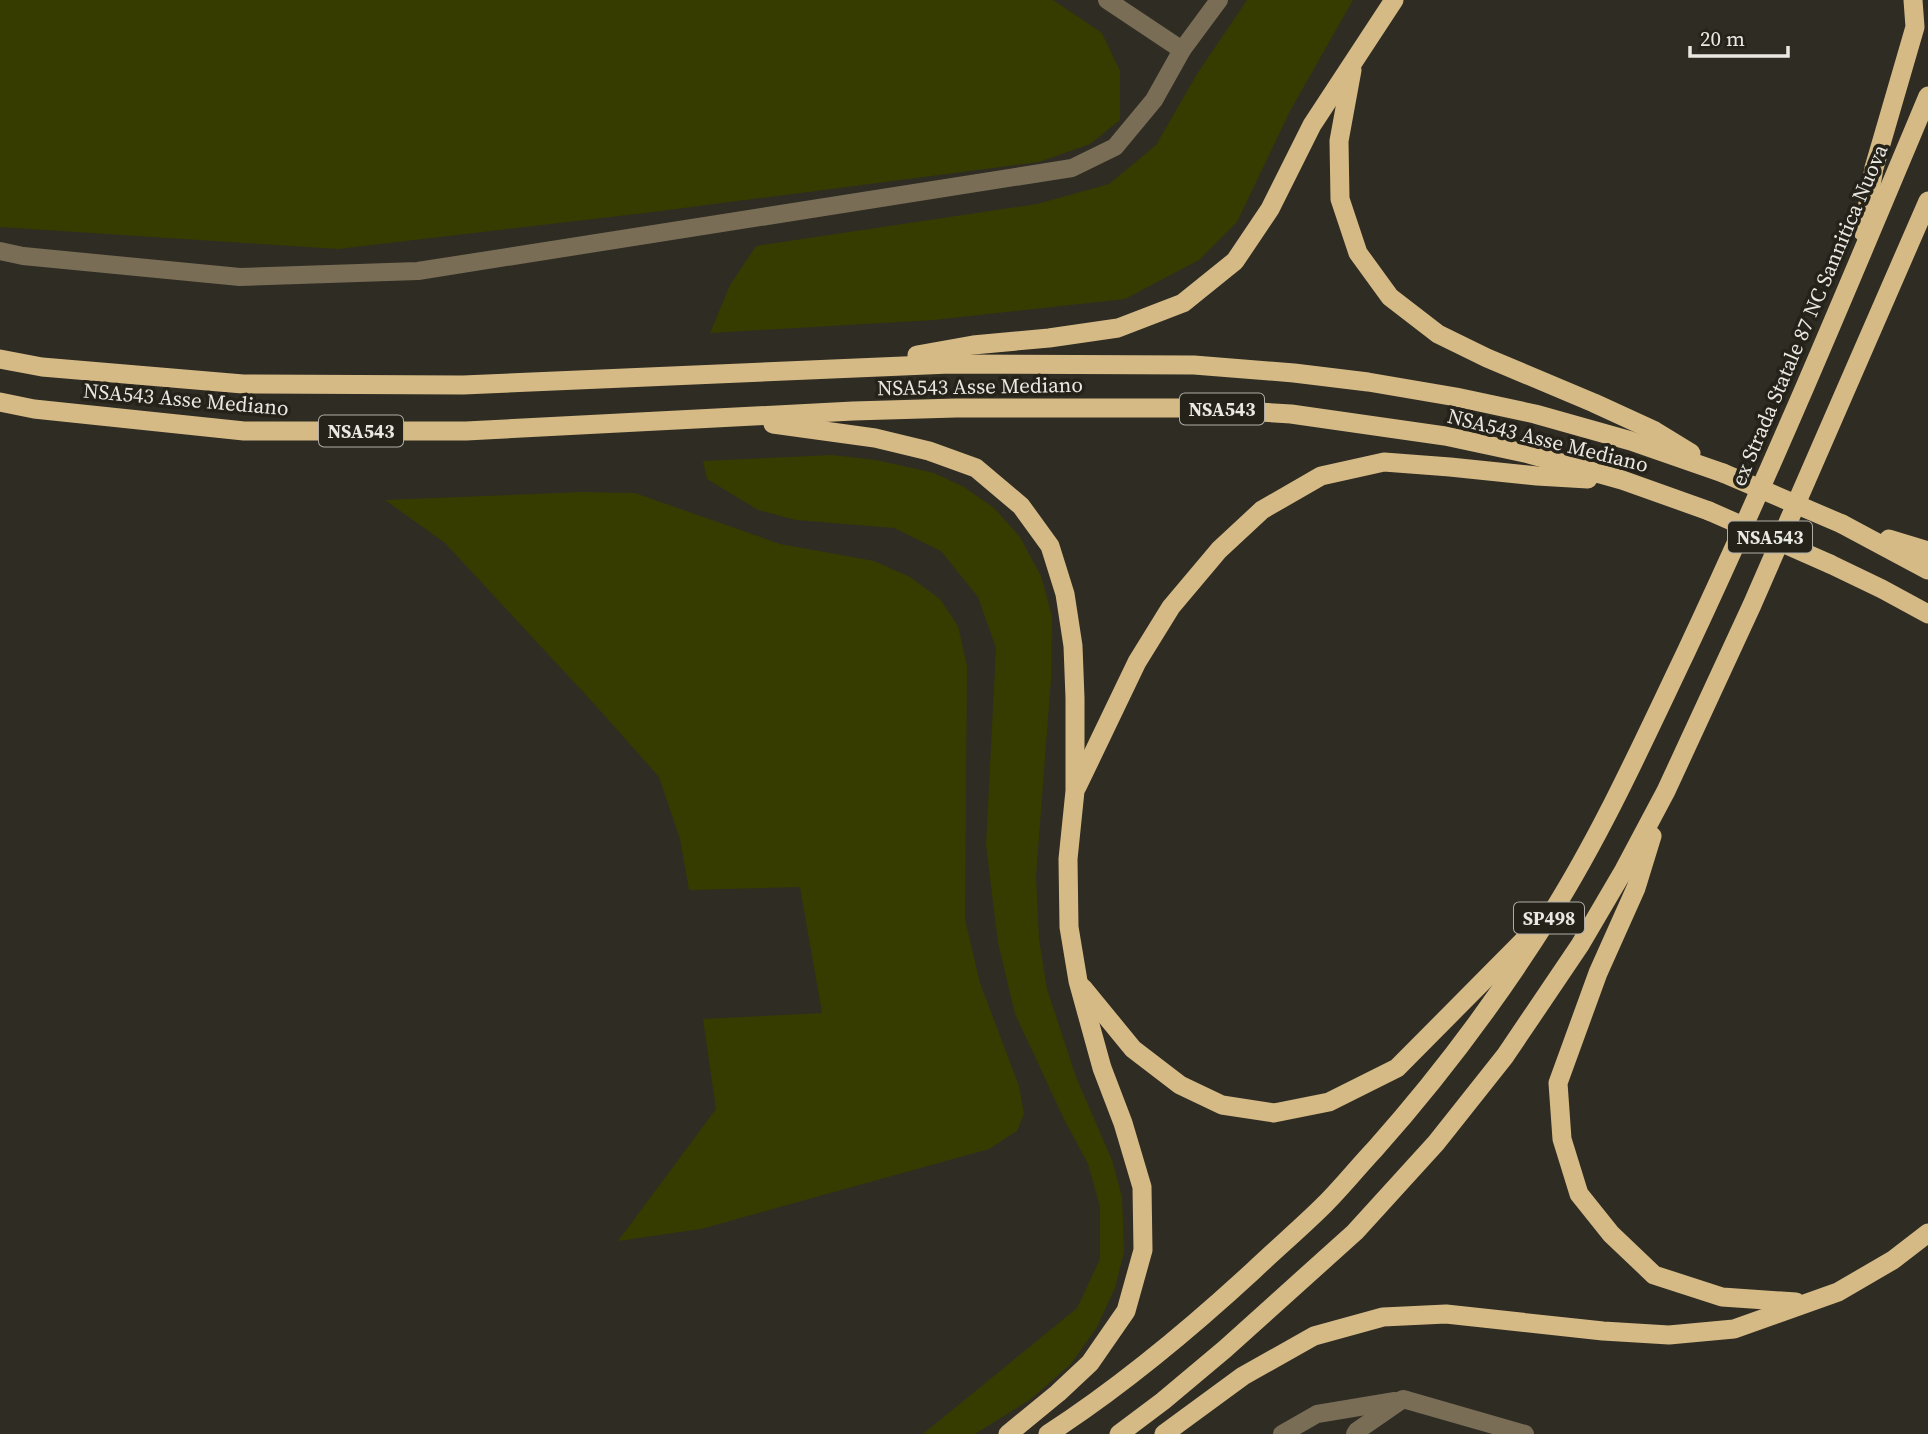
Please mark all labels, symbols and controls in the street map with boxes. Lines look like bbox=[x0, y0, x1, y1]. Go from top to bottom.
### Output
scale bar bbox=[1690, 14, 1788, 58]
text: 20 m bbox=[1700, 24, 1745, 53]
street label: ex Strada Statale 87 NC Sannitica Nuova bbox=[1724, 139, 1894, 490]
street label: NSA543 Asse Mediano bbox=[877, 370, 1083, 402]
street label: NSA543 Asse Mediano bbox=[82, 376, 290, 422]
road number: NSA543 bbox=[1180, 394, 1264, 424]
street label: NSA543 Asse Mediano bbox=[1445, 401, 1651, 479]
road number: NSA543 bbox=[319, 416, 403, 446]
road number: NSA543 bbox=[1728, 522, 1812, 552]
road number: SP498 bbox=[1514, 902, 1584, 934]

